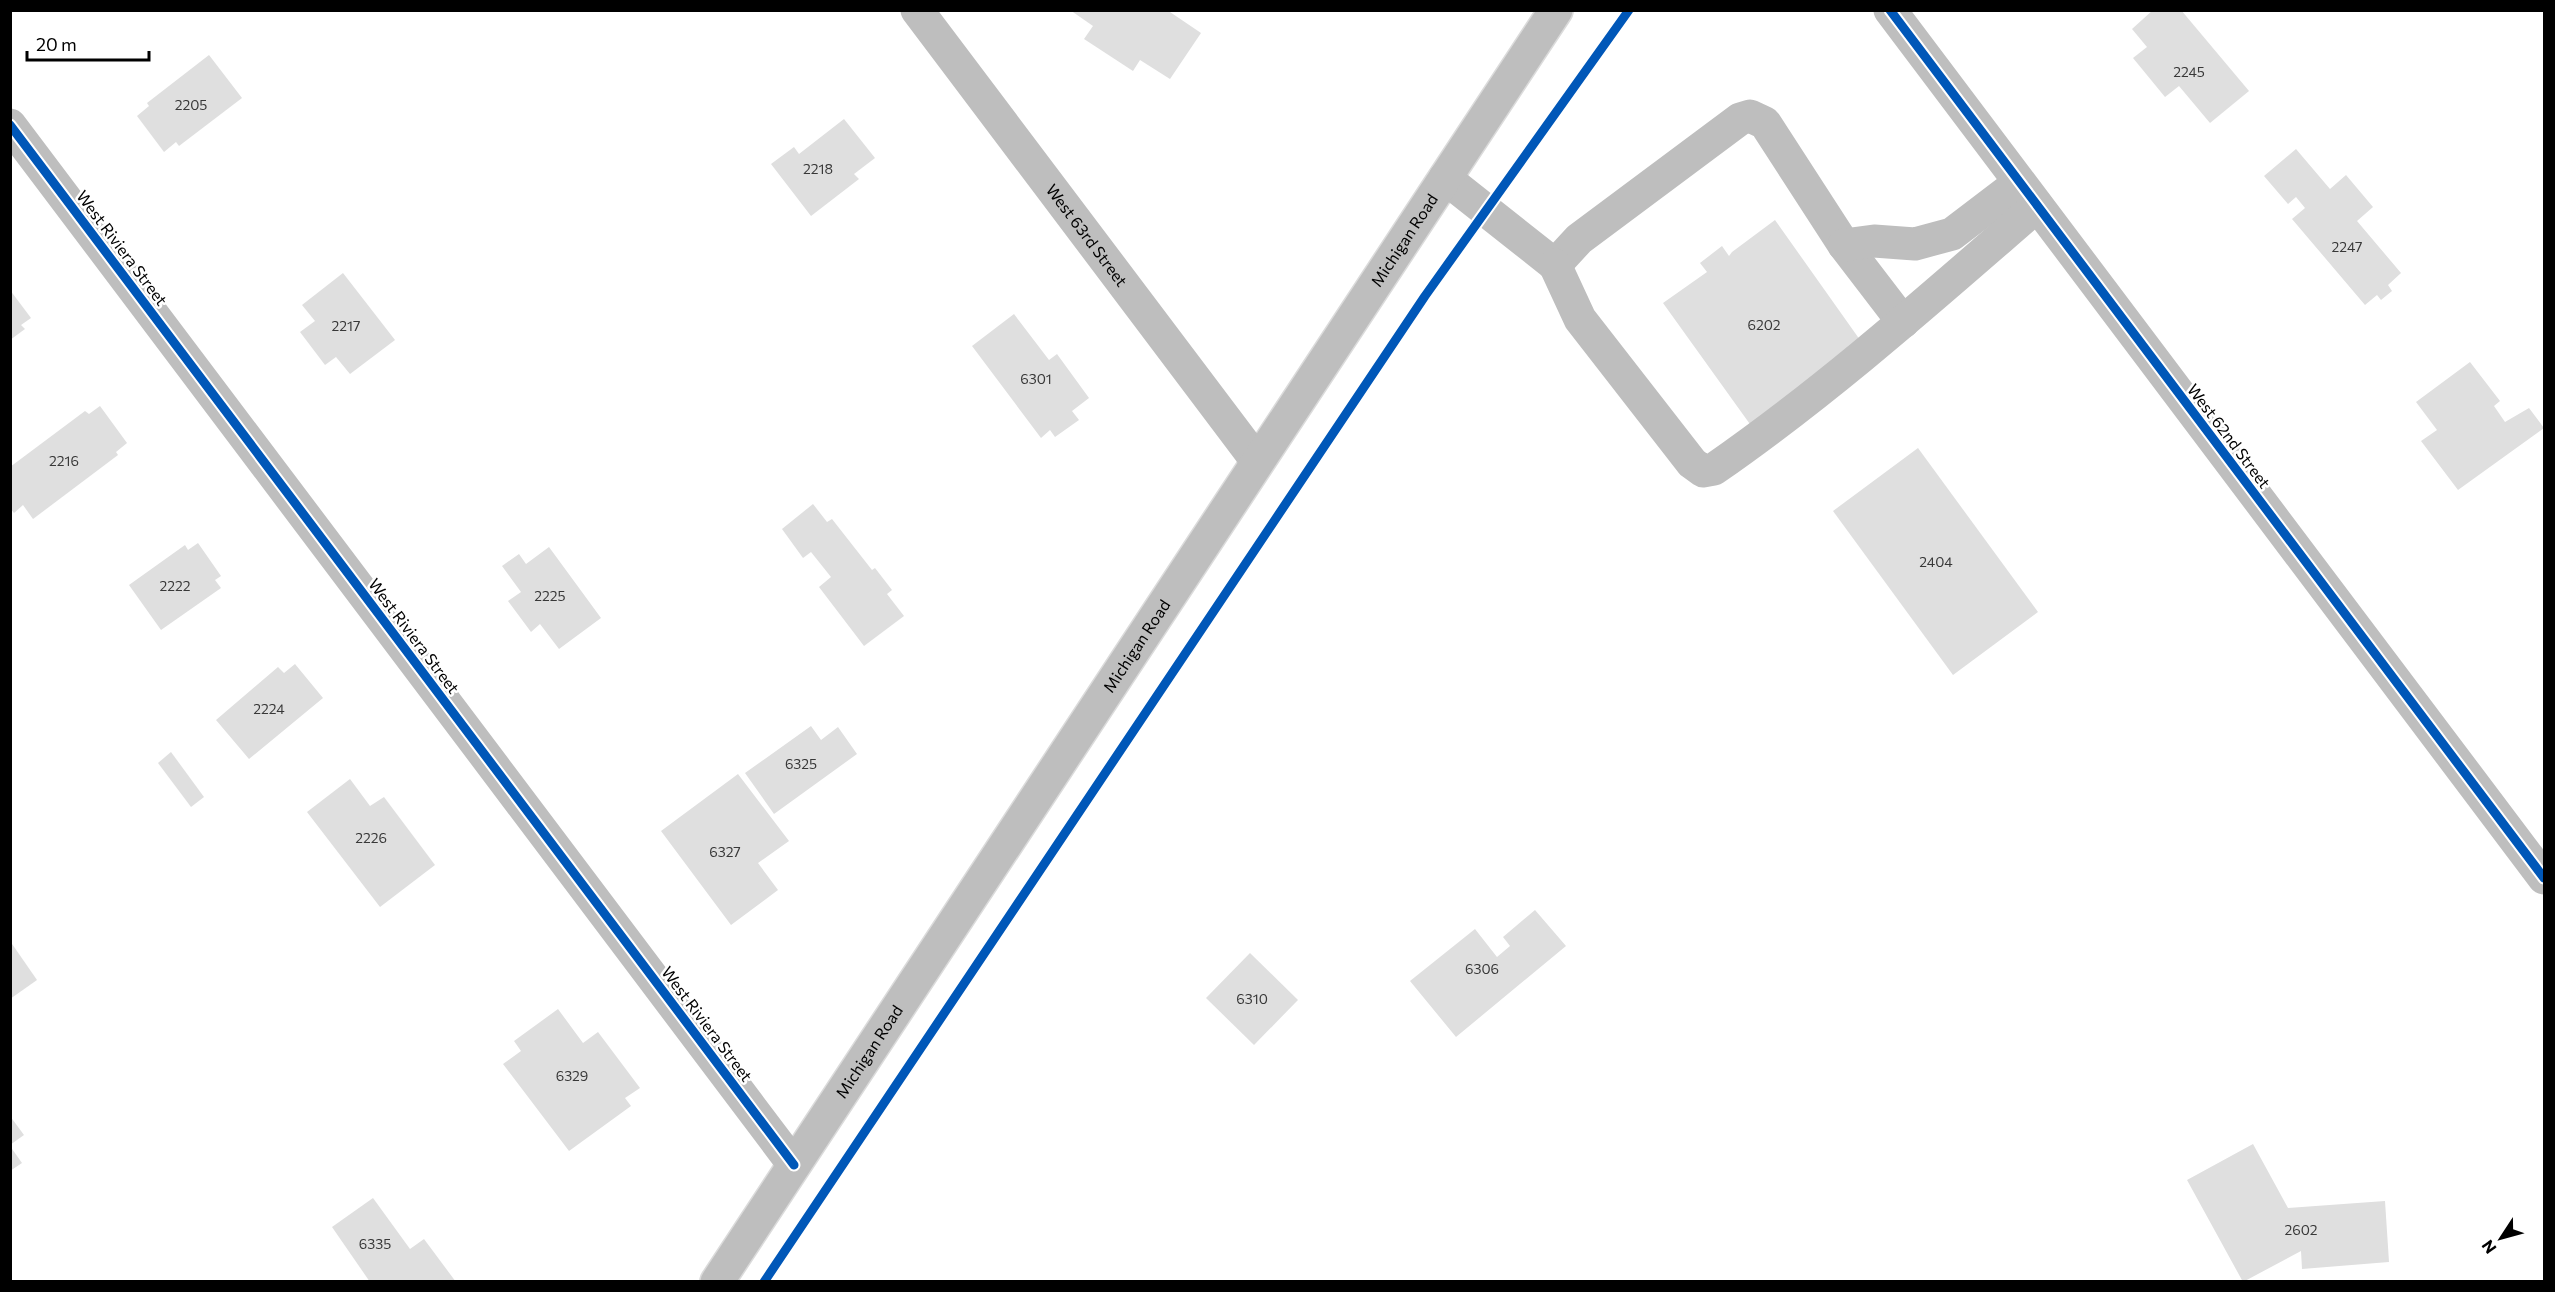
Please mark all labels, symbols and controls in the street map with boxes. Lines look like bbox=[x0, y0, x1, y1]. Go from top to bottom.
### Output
scale bar bbox=[27, 24, 148, 62]
text: 20 m bbox=[36, 33, 77, 55]
house number: 2245 bbox=[2173, 63, 2205, 80]
house number: 2205 bbox=[175, 96, 207, 113]
house number: 2218 bbox=[803, 160, 833, 177]
street label: West 63rd Street bbox=[1043, 180, 1132, 290]
street label: West Riviera Street bbox=[73, 186, 172, 309]
street label: Michigan Road bbox=[1366, 190, 1441, 290]
house number: 2247 bbox=[2332, 238, 2362, 255]
house number: 6202 bbox=[1747, 316, 1781, 333]
house number: 2217 bbox=[332, 317, 360, 334]
house number: 6301 bbox=[1020, 370, 1052, 387]
street label: West 62nd Street bbox=[2184, 380, 2275, 492]
house number: 2216 bbox=[49, 452, 79, 469]
house number: 2404 bbox=[1919, 553, 1953, 570]
street label: West Riviera Street bbox=[365, 574, 464, 697]
house number: 2222 bbox=[159, 577, 191, 594]
house number: 2225 bbox=[534, 587, 566, 604]
street label: Michigan Road bbox=[1099, 596, 1174, 696]
house number: 2224 bbox=[253, 700, 285, 717]
house number: 6325 bbox=[785, 755, 817, 772]
house number: 2226 bbox=[355, 829, 387, 846]
house number: 6327 bbox=[709, 843, 741, 860]
house number: 6306 bbox=[1465, 960, 1499, 977]
street label: West Riviera Street bbox=[658, 962, 757, 1085]
house number: 6310 bbox=[1236, 990, 1268, 1007]
street label: Michigan Road bbox=[831, 1001, 906, 1101]
house number: 6329 bbox=[556, 1067, 588, 1084]
north arrow bbox=[2471, 1208, 2531, 1268]
house number: 2602 bbox=[2284, 1221, 2318, 1238]
house number: 6335 bbox=[359, 1235, 391, 1252]
text: N bbox=[2477, 1237, 2500, 1258]

